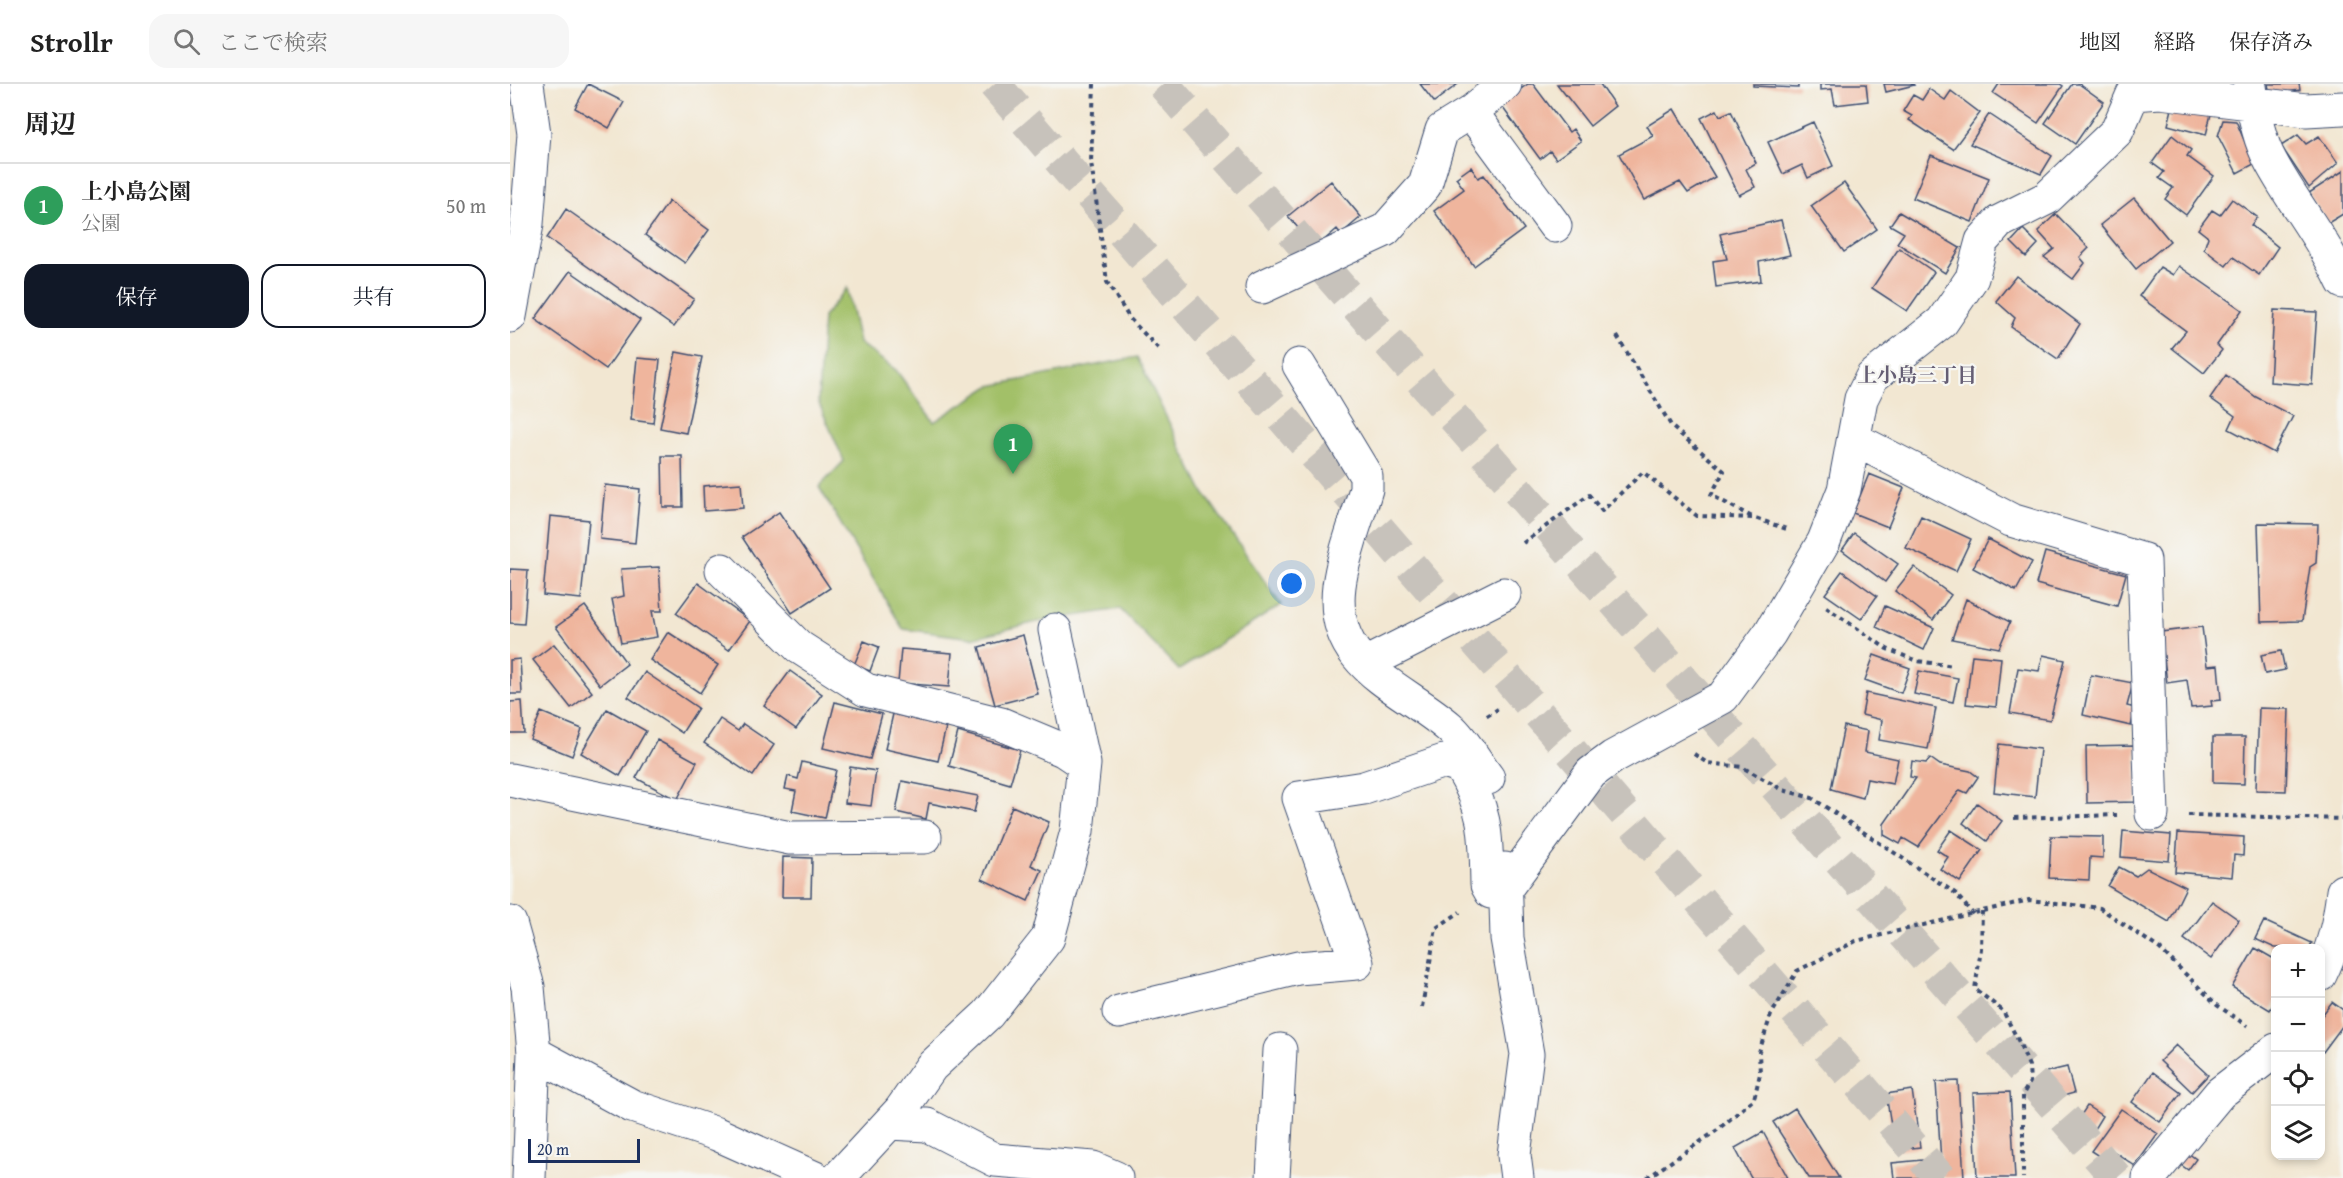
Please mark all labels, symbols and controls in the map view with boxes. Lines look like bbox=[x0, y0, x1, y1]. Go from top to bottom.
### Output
search box bbox=[149, 14, 569, 68]
text: Strollr bbox=[30, 21, 113, 62]
icon: search bbox=[170, 25, 203, 58]
text: ここで検索 bbox=[218, 26, 328, 58]
text: 地図 bbox=[2079, 26, 2121, 57]
text: 経路 bbox=[2154, 26, 2196, 57]
text: 保存済み bbox=[2229, 26, 2313, 57]
text: 周辺 bbox=[24, 104, 76, 143]
text: 上小島公園 bbox=[81, 175, 191, 207]
text: 1 bbox=[38, 191, 49, 220]
text: 50 m bbox=[446, 191, 486, 220]
text: 公園 bbox=[81, 208, 121, 237]
button: 保存 bbox=[24, 264, 249, 328]
button: 共有 bbox=[261, 264, 486, 328]
district label: 上小島三丁目 bbox=[1857, 360, 1977, 389]
pin: 1 bbox=[994, 424, 1032, 474]
your location bbox=[1277, 569, 1306, 598]
map controls bbox=[2271, 944, 2325, 1160]
button: + bbox=[2271, 944, 2325, 998]
button: − bbox=[2271, 998, 2325, 1052]
button: locate bbox=[2271, 1052, 2325, 1106]
button: layers bbox=[2271, 1106, 2325, 1160]
scale bar bbox=[528, 1136, 640, 1164]
text: 20 m bbox=[537, 1137, 569, 1161]

